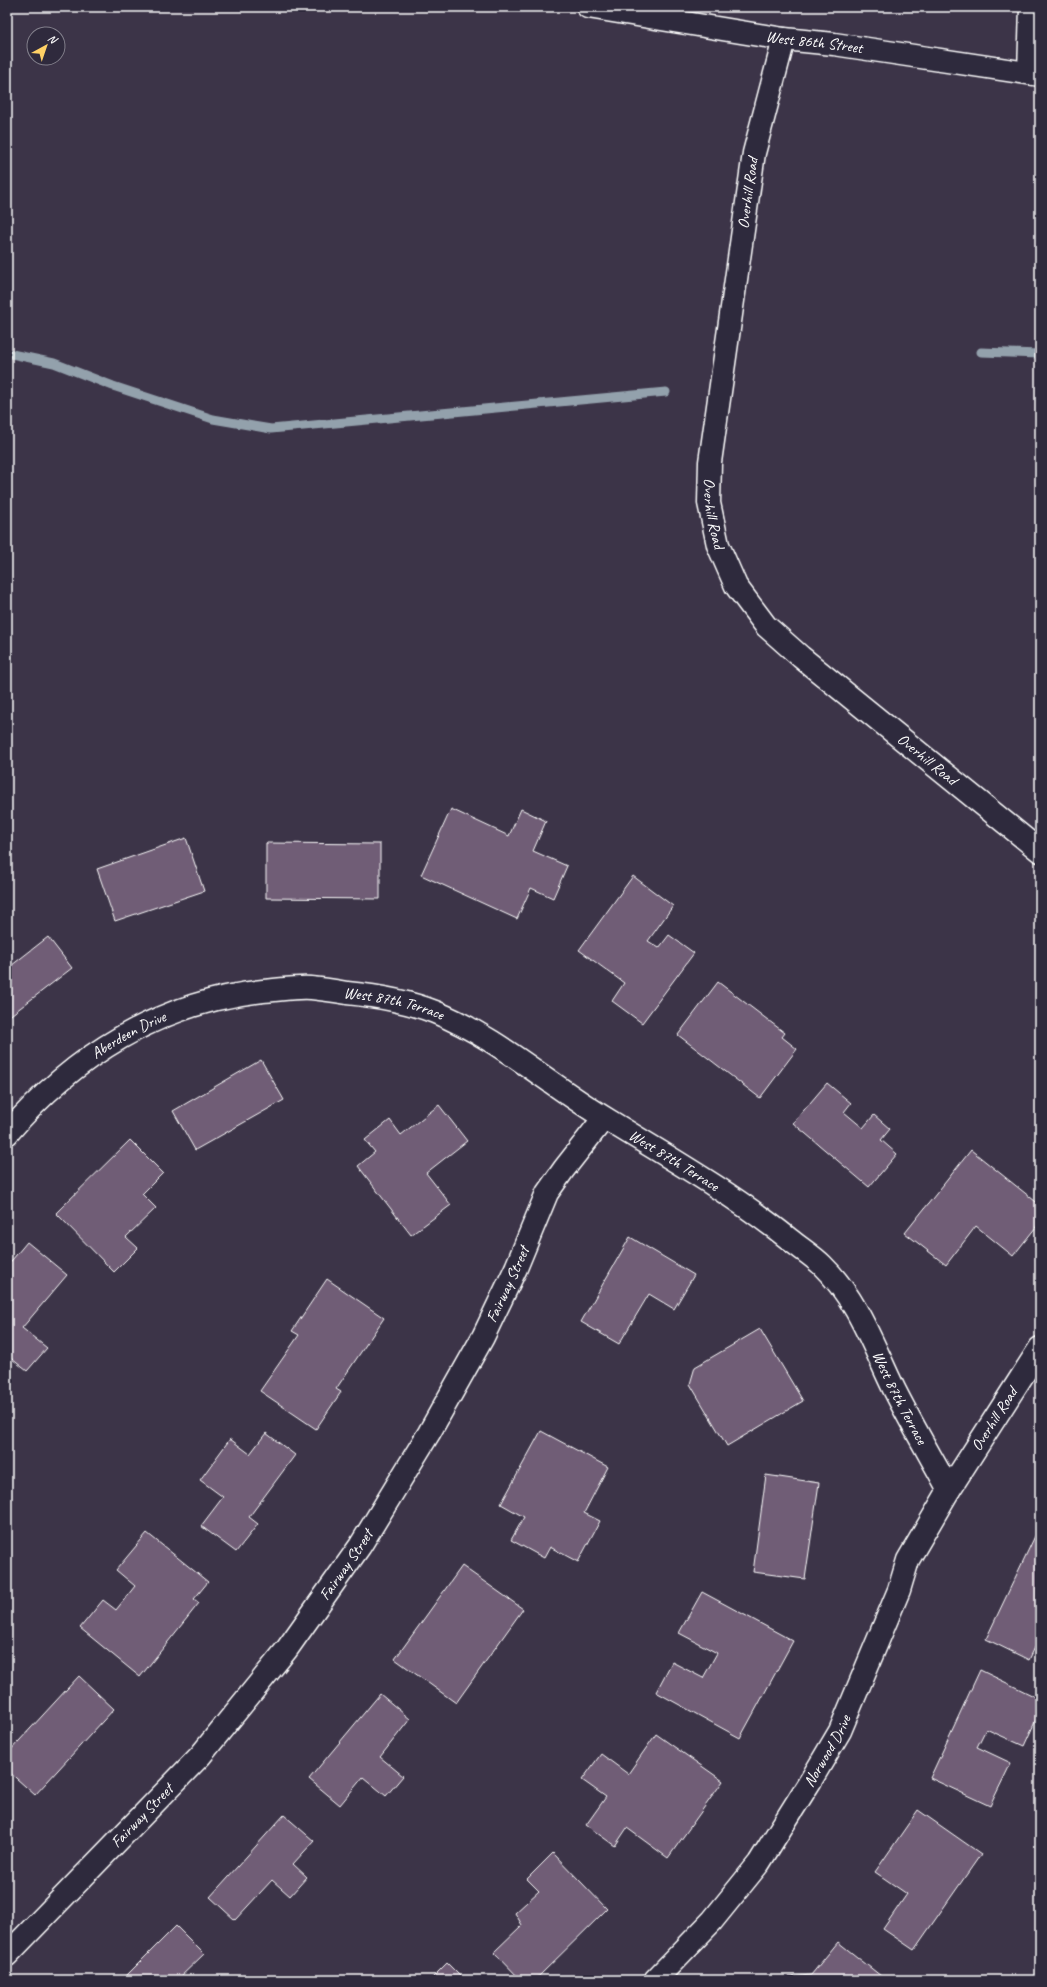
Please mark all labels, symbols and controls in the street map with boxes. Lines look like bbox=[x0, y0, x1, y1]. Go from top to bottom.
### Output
north arrow bbox=[26, 26, 66, 66]
street label: West 86th Street bbox=[765, 26, 865, 58]
text: N bbox=[45, 31, 61, 47]
street label: Overhill Road bbox=[733, 153, 763, 230]
street label: Overhill Road bbox=[699, 478, 730, 555]
street label: Overhill Road bbox=[893, 729, 963, 791]
street label: West 87th Terrace bbox=[343, 983, 449, 1025]
street label: Aberdeen Drive bbox=[87, 1006, 170, 1063]
street label: West 87th Terrace bbox=[625, 1125, 724, 1197]
street label: Fairway Street bbox=[481, 1241, 535, 1326]
street label: West 87th Terrace bbox=[868, 1348, 933, 1450]
street label: Overhill Road bbox=[967, 1381, 1024, 1455]
street label: Fairway Street bbox=[315, 1524, 379, 1604]
street label: Norwood Drive bbox=[799, 1711, 856, 1791]
street label: Fairway Street bbox=[106, 1778, 180, 1852]

